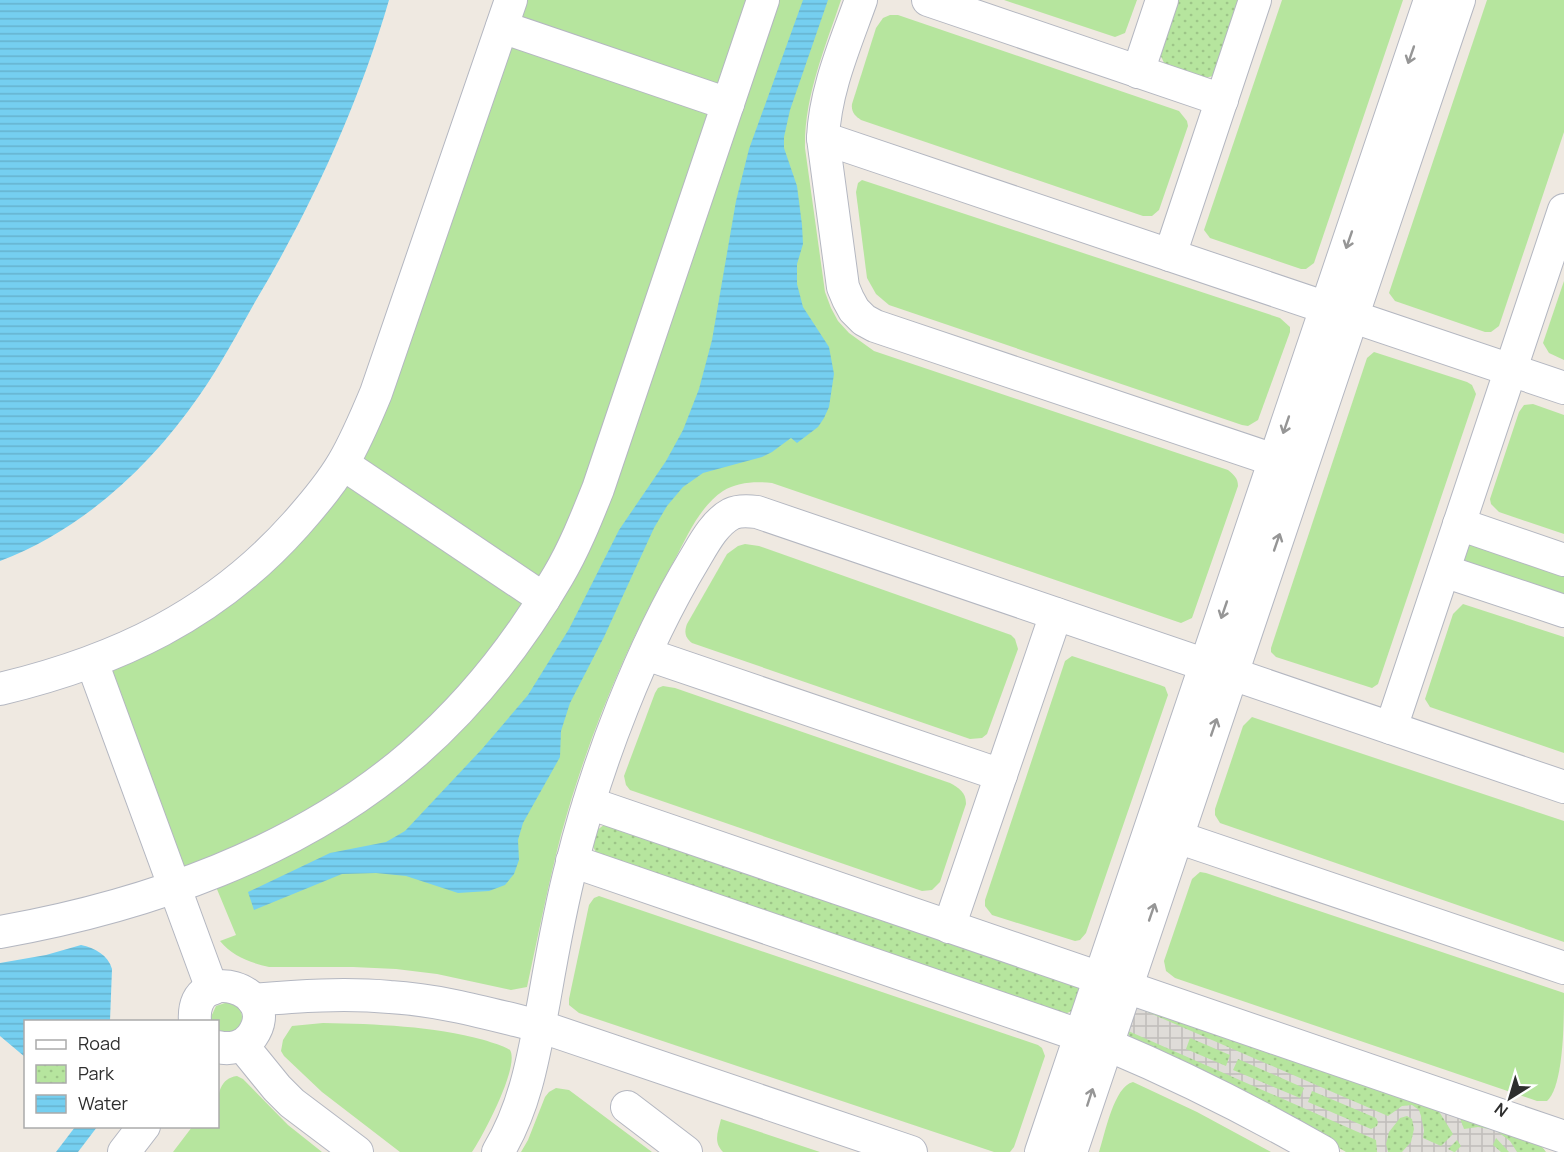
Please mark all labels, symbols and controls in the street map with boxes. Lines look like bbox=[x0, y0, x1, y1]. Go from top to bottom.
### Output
one-way arrow bbox=[1405, 45, 1416, 64]
one-way arrow bbox=[1342, 230, 1353, 249]
one-way arrow bbox=[1280, 415, 1291, 434]
one-way arrow bbox=[1272, 533, 1283, 552]
one-way arrow bbox=[1217, 600, 1228, 619]
one-way arrow bbox=[1210, 718, 1221, 737]
one-way arrow bbox=[1147, 903, 1158, 922]
legend bbox=[24, 1020, 219, 1128]
text: Road bbox=[78, 1031, 121, 1055]
text: Park bbox=[78, 1061, 115, 1085]
north arrow bbox=[1480, 1068, 1540, 1128]
one-way arrow bbox=[1085, 1087, 1096, 1106]
text: Water bbox=[78, 1091, 128, 1115]
text: N bbox=[1490, 1098, 1512, 1122]

